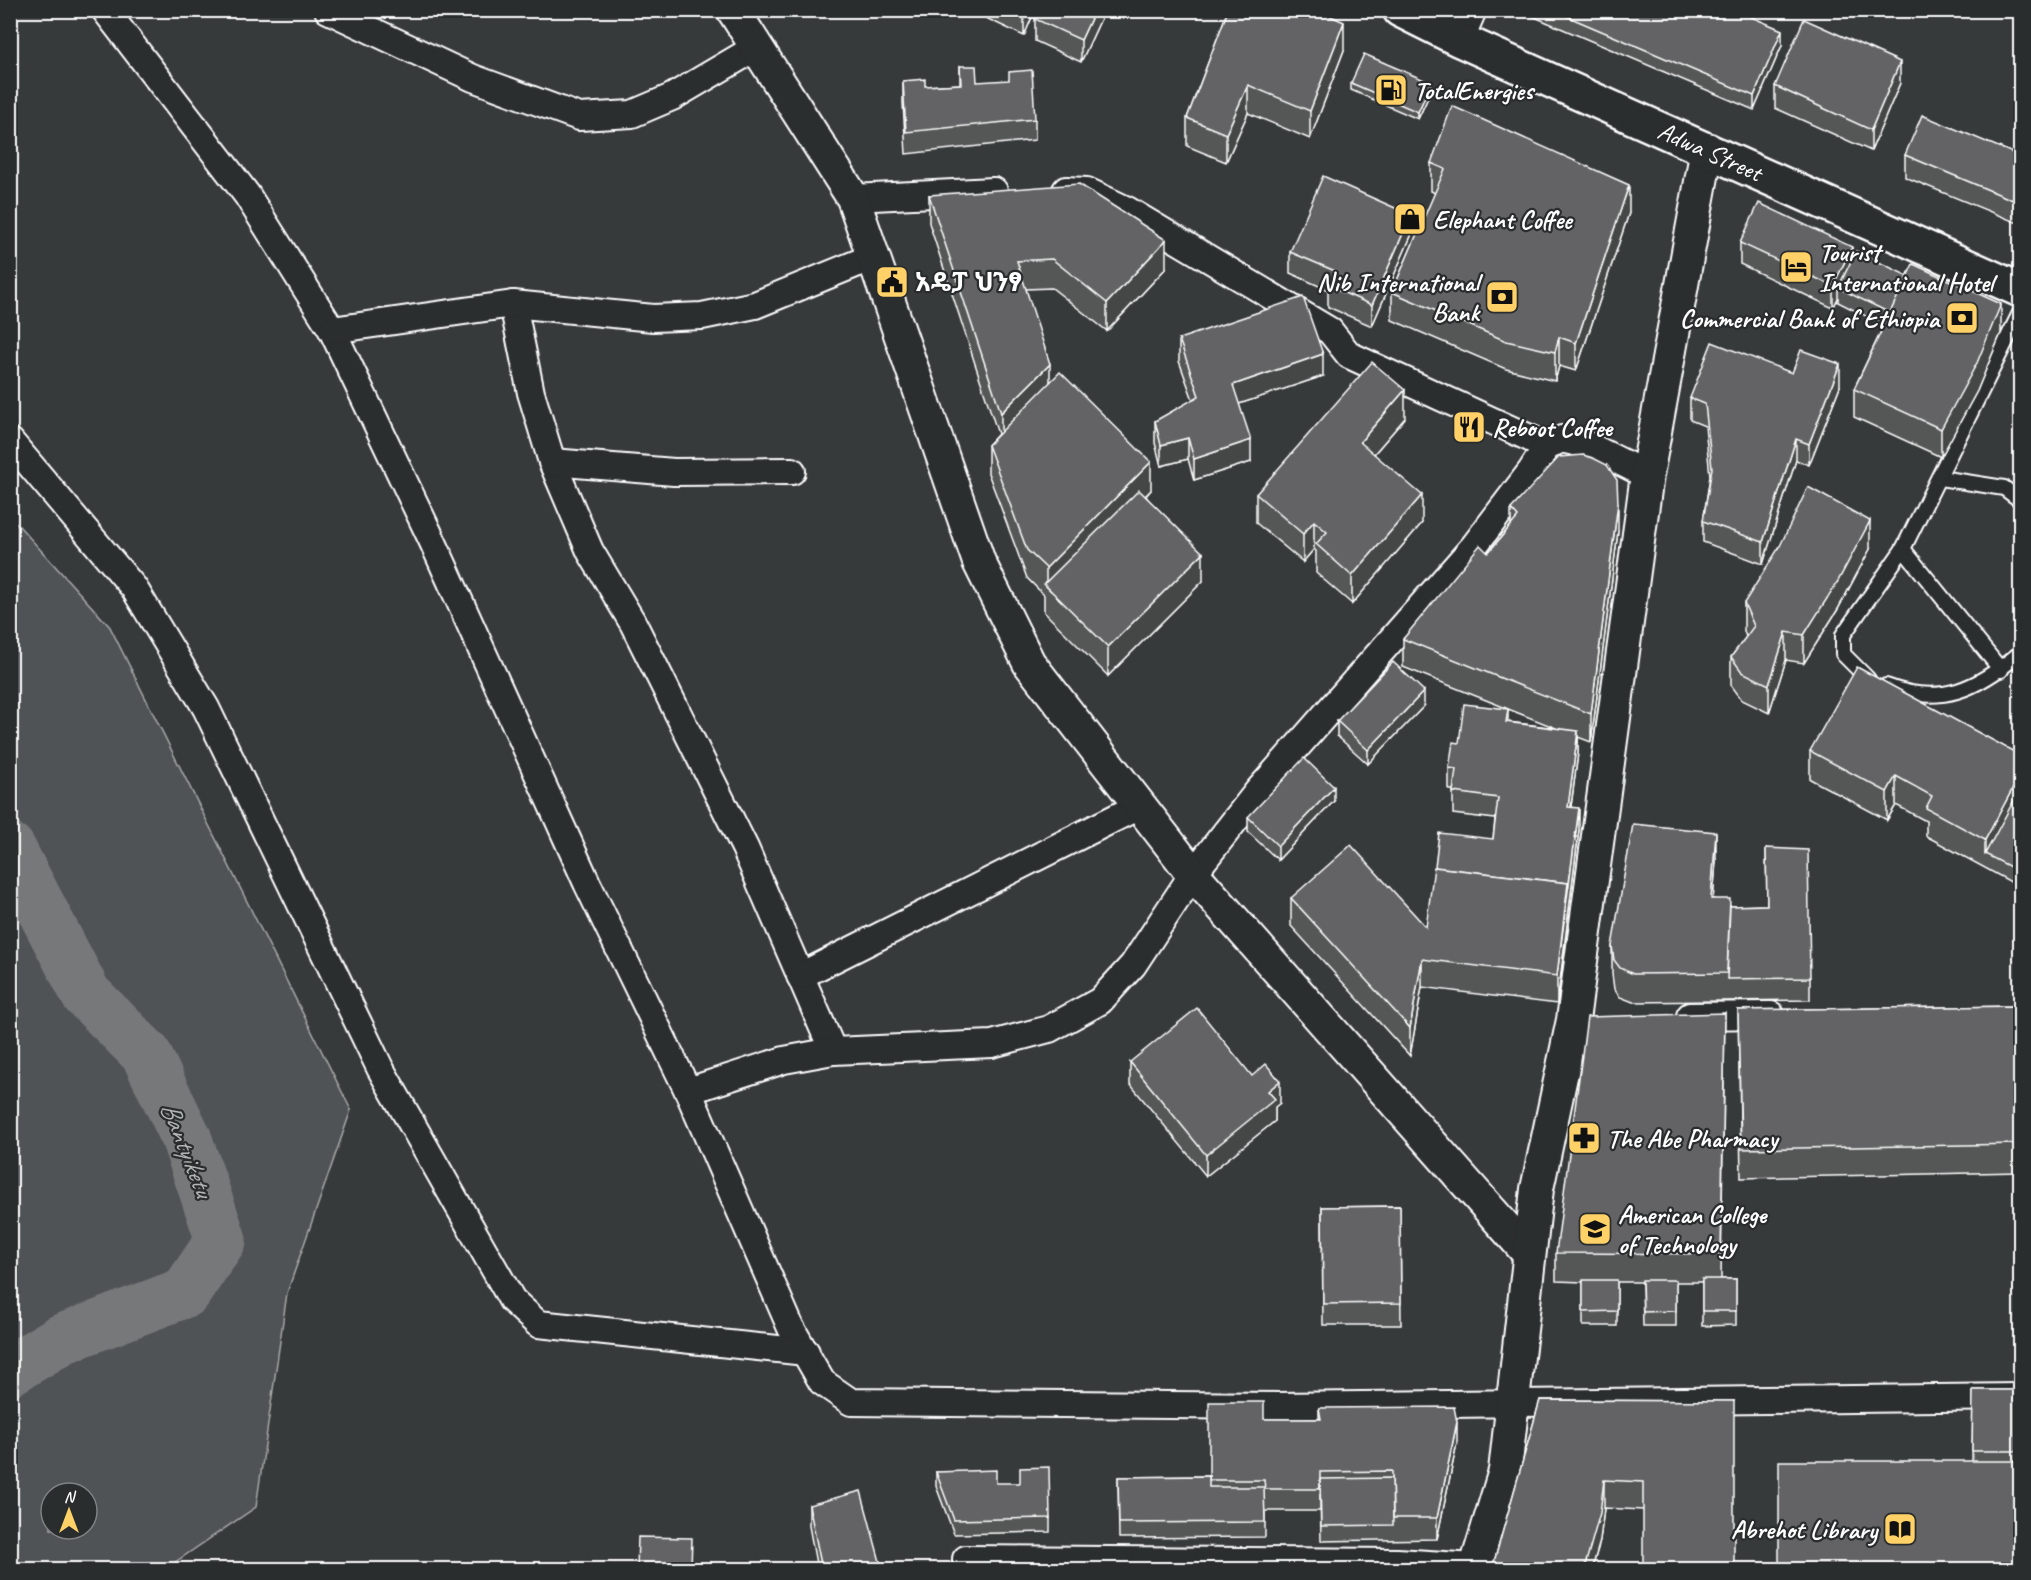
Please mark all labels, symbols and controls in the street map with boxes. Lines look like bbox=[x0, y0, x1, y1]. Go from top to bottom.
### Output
fuel station icon: TotalEnergies bbox=[1373, 72, 1409, 108]
place label: TotalEnergies bbox=[1414, 74, 1536, 107]
street label: Adwa Street bbox=[1653, 114, 1769, 190]
shop icon: Elephant Coffee bbox=[1392, 201, 1428, 237]
place label: Elephant Coffee bbox=[1433, 203, 1574, 236]
place label: Tourist International Hotel bbox=[1819, 236, 1999, 299]
hotel icon: Tourist International Hotel bbox=[1778, 249, 1814, 285]
public building icon: አዴፓ ህንፃ bbox=[874, 264, 910, 300]
place label: አዴፓ ህንፃ bbox=[915, 266, 1022, 299]
place label: Nib International Bank bbox=[1317, 266, 1483, 329]
bank icon: Nib International Bank bbox=[1484, 279, 1520, 315]
bank icon: Commercial Bank of Ethiopia bbox=[1944, 300, 1980, 336]
place label: Commercial Bank of Ethiopia bbox=[1680, 302, 1941, 335]
restaurant icon: Reboot Coffee bbox=[1451, 409, 1487, 445]
place label: Reboot Coffee bbox=[1492, 411, 1614, 444]
water label: Bantyiketu bbox=[153, 1097, 223, 1205]
pharmacy icon: The Abe Pharmacy bbox=[1566, 1120, 1602, 1156]
place label: The Abe Pharmacy bbox=[1607, 1122, 1780, 1155]
place label: American College of Technology bbox=[1618, 1198, 1768, 1261]
school or university icon: American College of Technology bbox=[1577, 1211, 1613, 1247]
north arrow bbox=[39, 1481, 99, 1541]
text: N bbox=[64, 1487, 77, 1507]
library icon: Abrehot Library bbox=[1882, 1511, 1918, 1547]
place label: Abrehot Library bbox=[1731, 1513, 1879, 1546]

